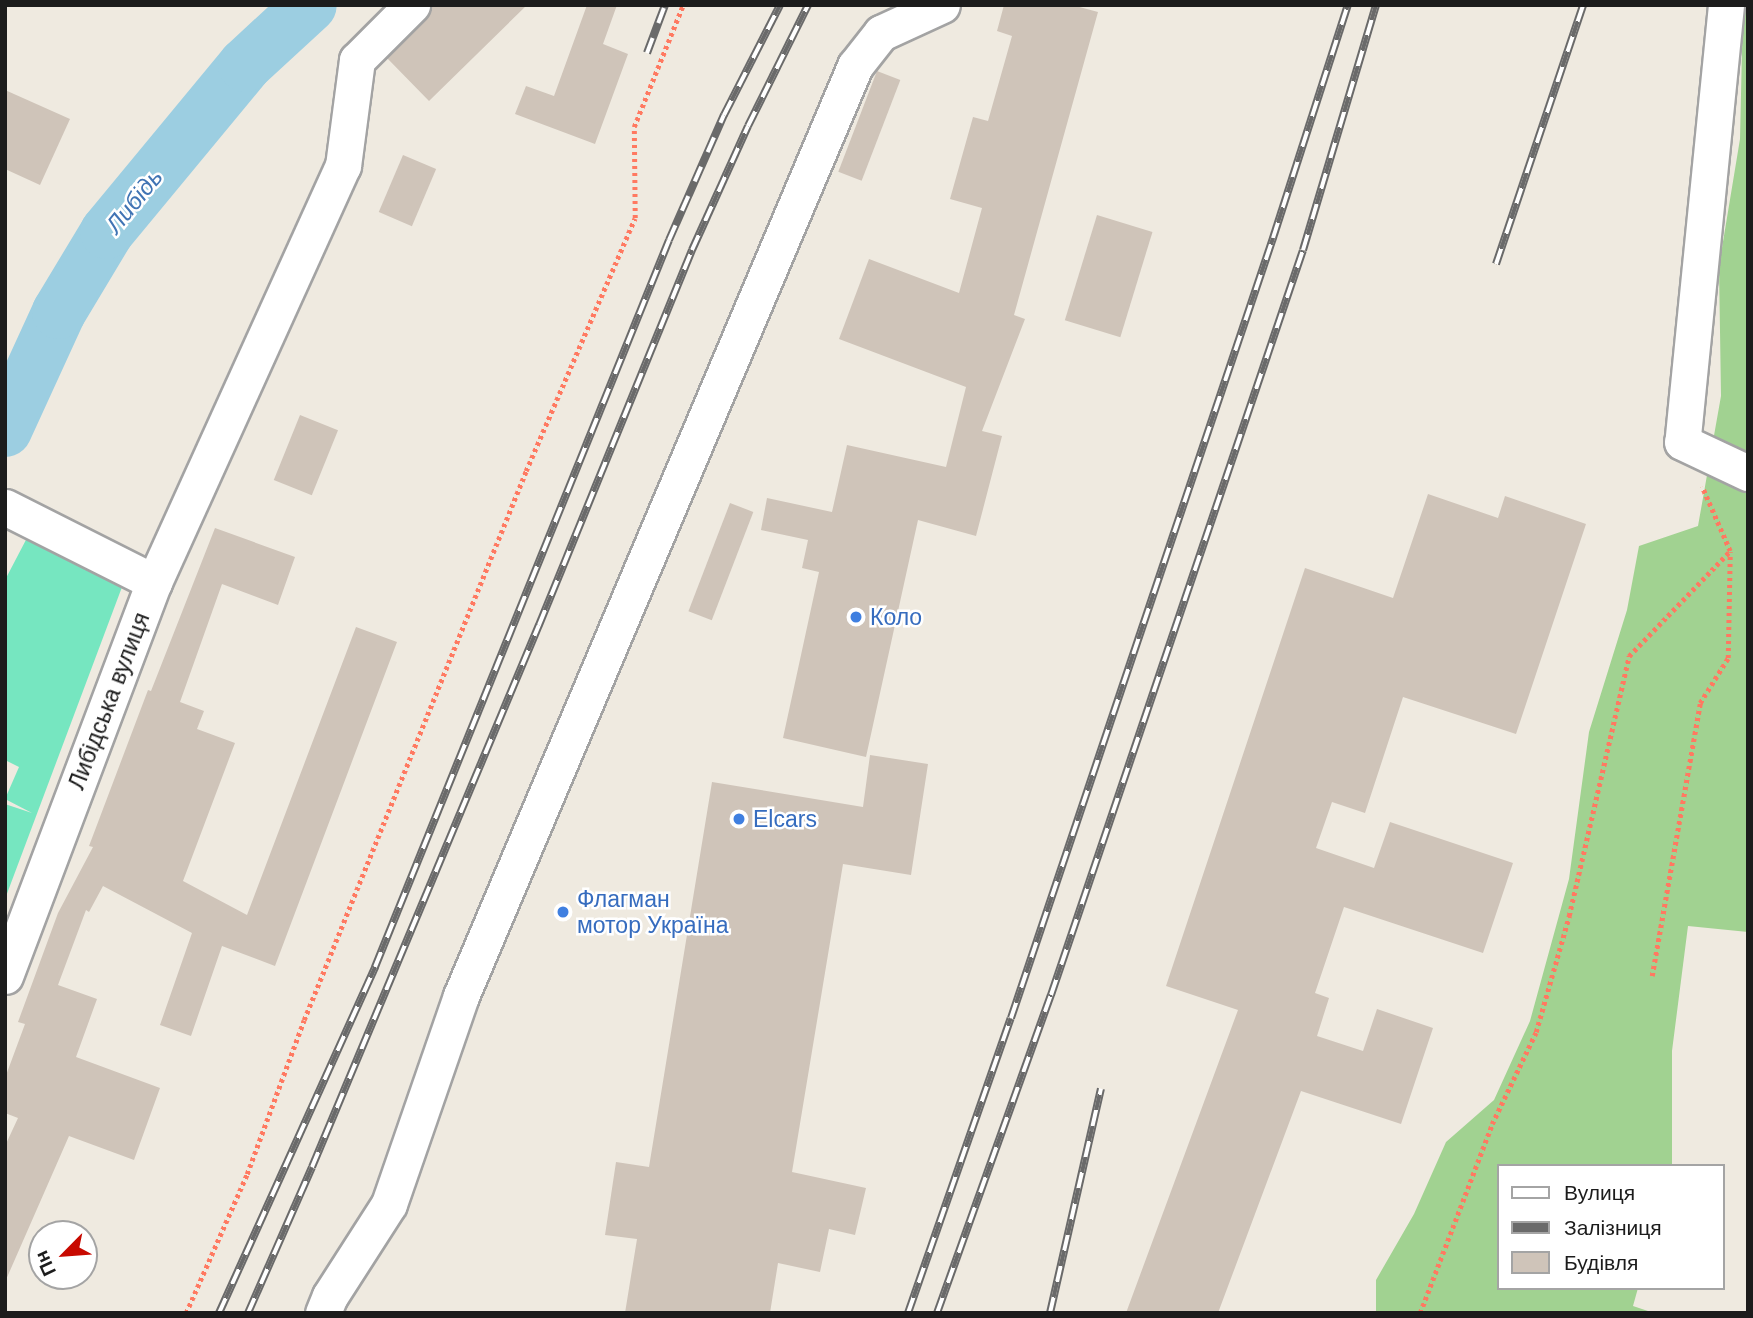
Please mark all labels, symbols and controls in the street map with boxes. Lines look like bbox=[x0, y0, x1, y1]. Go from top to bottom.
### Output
water label: Либідь bbox=[99, 163, 169, 239]
place label: Коло bbox=[870, 603, 922, 631]
street label: Либідська вулиця bbox=[63, 609, 155, 793]
marker: Коло bbox=[848, 609, 864, 625]
place label: Elcars bbox=[753, 805, 817, 833]
marker: Elcars bbox=[731, 811, 747, 827]
place label: Флагман мотор Україна bbox=[577, 885, 728, 939]
marker: Флагман мотор Україна bbox=[555, 904, 571, 920]
legend bbox=[1498, 1164, 1725, 1290]
text: Вулиця bbox=[1564, 1181, 1635, 1204]
text: Залізниця bbox=[1564, 1216, 1662, 1239]
north arrow bbox=[28, 1220, 98, 1290]
text: Пн bbox=[31, 1247, 60, 1279]
text: Будівля bbox=[1564, 1251, 1638, 1274]

